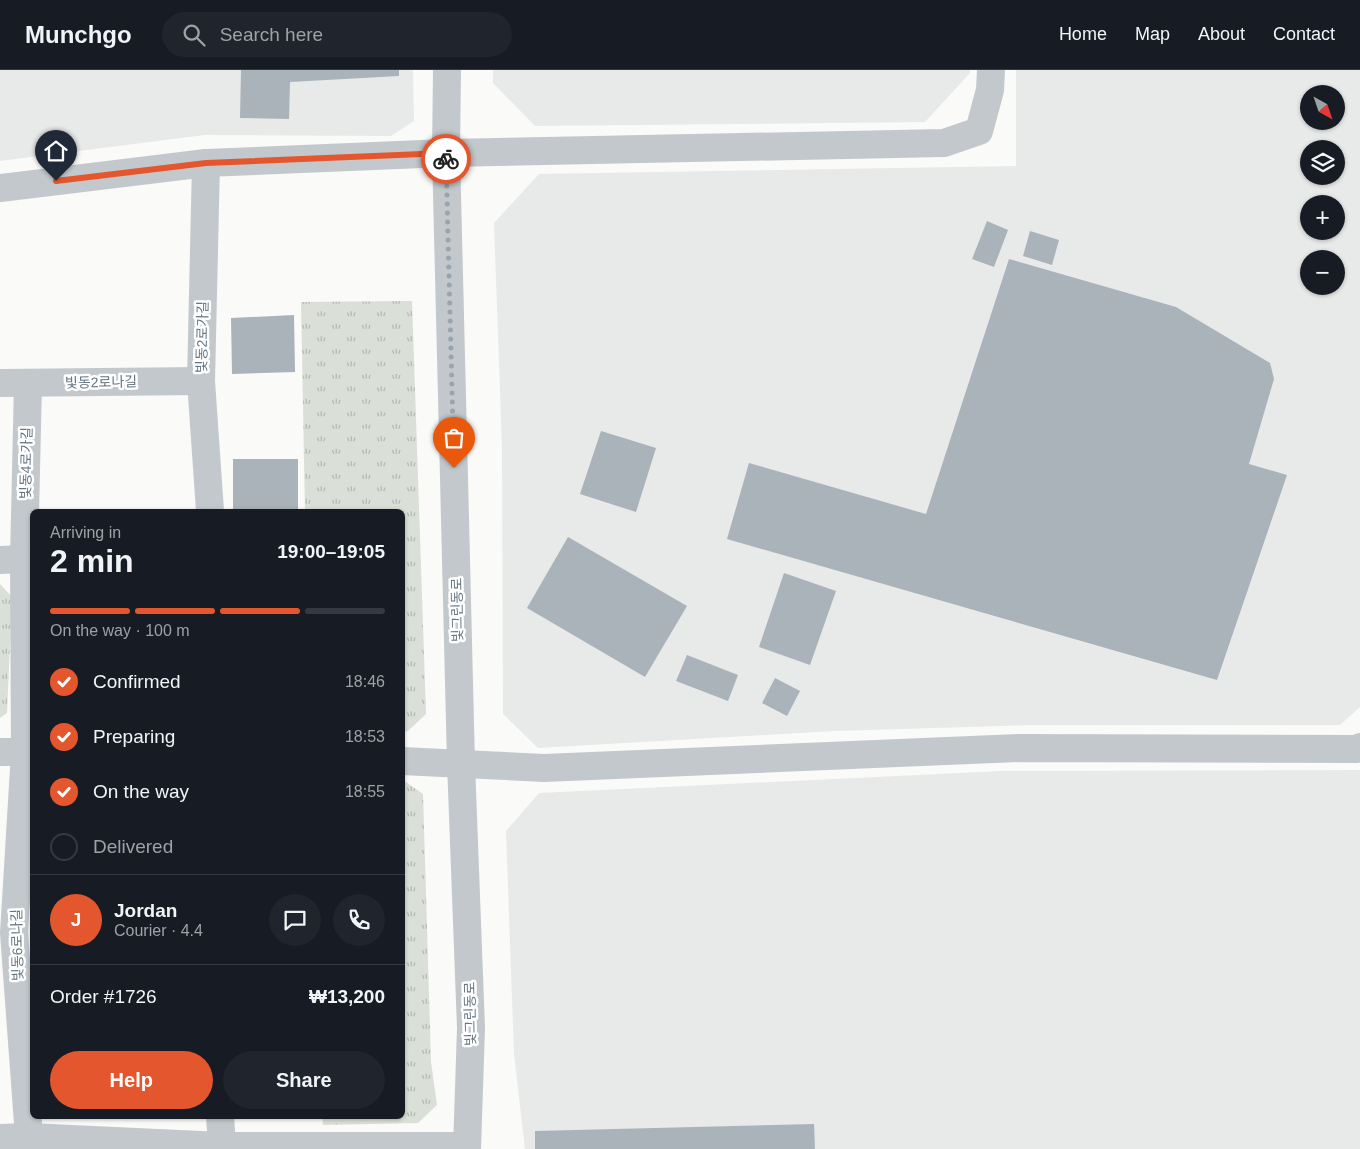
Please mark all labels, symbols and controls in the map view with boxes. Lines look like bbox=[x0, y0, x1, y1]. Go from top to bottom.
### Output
search box bbox=[162, 12, 512, 57]
text: Munchgo bbox=[25, 21, 132, 48]
icon: search bbox=[180, 21, 208, 49]
text: Search here bbox=[220, 24, 323, 45]
text: Home bbox=[1059, 24, 1107, 44]
text: Map bbox=[1135, 24, 1170, 44]
text: About bbox=[1198, 24, 1245, 44]
text: Contact bbox=[1273, 24, 1335, 44]
north arrow bbox=[1300, 85, 1345, 130]
map controls bbox=[1300, 85, 1345, 295]
pin bbox=[35, 130, 77, 181]
courier bbox=[421, 134, 471, 184]
icon: home bbox=[42, 137, 70, 165]
button: layers bbox=[1300, 140, 1345, 185]
icon: bike bbox=[432, 145, 460, 173]
button: + bbox=[1300, 195, 1345, 240]
button: − bbox=[1300, 250, 1345, 295]
street label: 빛동2로가길 bbox=[193, 301, 211, 373]
street label: 빛동2로나길 bbox=[65, 373, 137, 391]
pin bbox=[433, 417, 475, 468]
icon: bag bbox=[440, 424, 468, 452]
street label: 빛동4로가길 bbox=[17, 427, 35, 499]
text: Arriving in bbox=[50, 524, 121, 541]
text: 19:00–19:05 bbox=[277, 541, 385, 562]
text: 2 min bbox=[50, 543, 134, 579]
street label: 빛그린동로 bbox=[448, 578, 466, 642]
text: On the way · 100 m bbox=[50, 622, 190, 639]
icon: check bbox=[50, 668, 78, 696]
text: Confirmed bbox=[93, 671, 181, 692]
text: 18:46 bbox=[345, 673, 385, 690]
icon: check bbox=[50, 723, 78, 751]
text: Preparing bbox=[93, 726, 175, 747]
text: 18:53 bbox=[345, 728, 385, 745]
icon: check bbox=[50, 778, 78, 806]
text: On the way bbox=[93, 781, 189, 802]
text: 18:55 bbox=[345, 783, 385, 800]
text: Delivered bbox=[93, 836, 173, 857]
button: chat bbox=[269, 894, 321, 946]
button: phone bbox=[333, 894, 385, 946]
text: Jordan bbox=[114, 900, 177, 921]
street label: 빛동6로나길 bbox=[8, 909, 26, 981]
text: J bbox=[71, 909, 81, 930]
text: Courier · 4.4 bbox=[114, 922, 203, 939]
street label: 빛그린동로 bbox=[461, 982, 479, 1046]
text: Order #1726 bbox=[50, 986, 157, 1007]
text: ₩13,200 bbox=[309, 986, 385, 1007]
button: Help bbox=[50, 1051, 213, 1109]
button: Share bbox=[223, 1051, 385, 1109]

